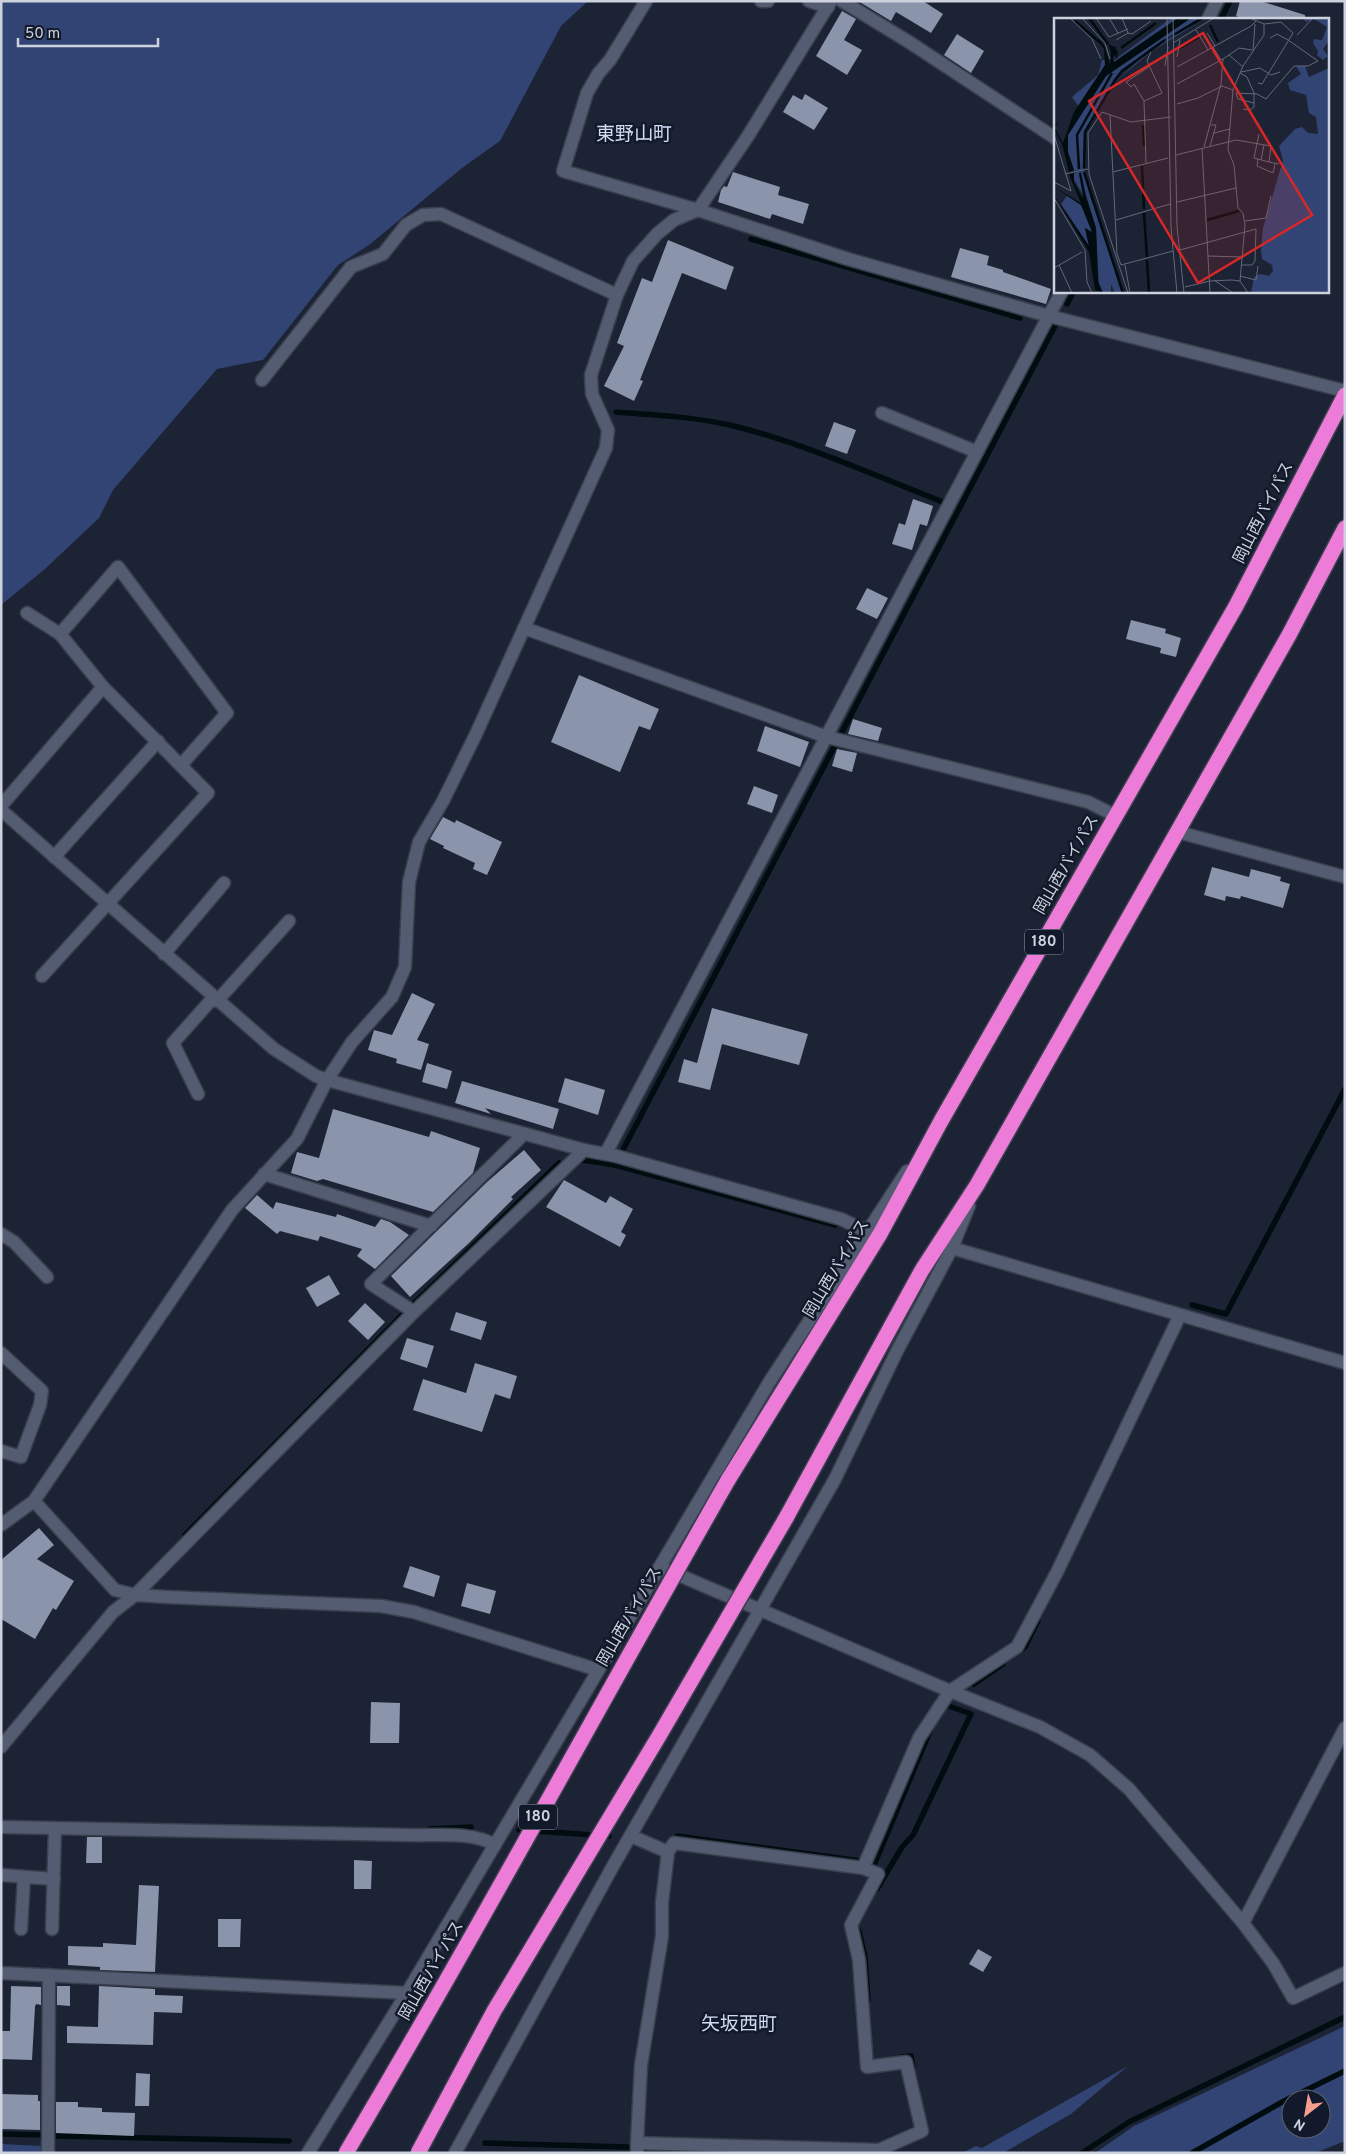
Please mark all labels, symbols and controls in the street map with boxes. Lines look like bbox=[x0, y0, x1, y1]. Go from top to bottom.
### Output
scale bar bbox=[18, 15, 158, 47]
inset map bbox=[1054, 18, 1328, 292]
text: 50 m bbox=[25, 25, 60, 44]
district label: 東野山町 bbox=[596, 123, 672, 147]
street label: 岡山西バイパス bbox=[1230, 459, 1298, 567]
street label: 岡山西バイパス bbox=[1030, 812, 1104, 918]
road number: 180 bbox=[1025, 930, 1063, 954]
street label: 岡山西バイパス bbox=[800, 1216, 874, 1322]
street label: 岡山西バイパス bbox=[593, 1564, 667, 1670]
road number: 180 bbox=[519, 1804, 557, 1830]
street label: 岡山西バイパス bbox=[395, 1918, 469, 2024]
district label: 矢坂西町 bbox=[701, 2013, 777, 2037]
north arrow bbox=[1281, 2089, 1331, 2139]
text: N bbox=[1291, 2114, 1309, 2134]

